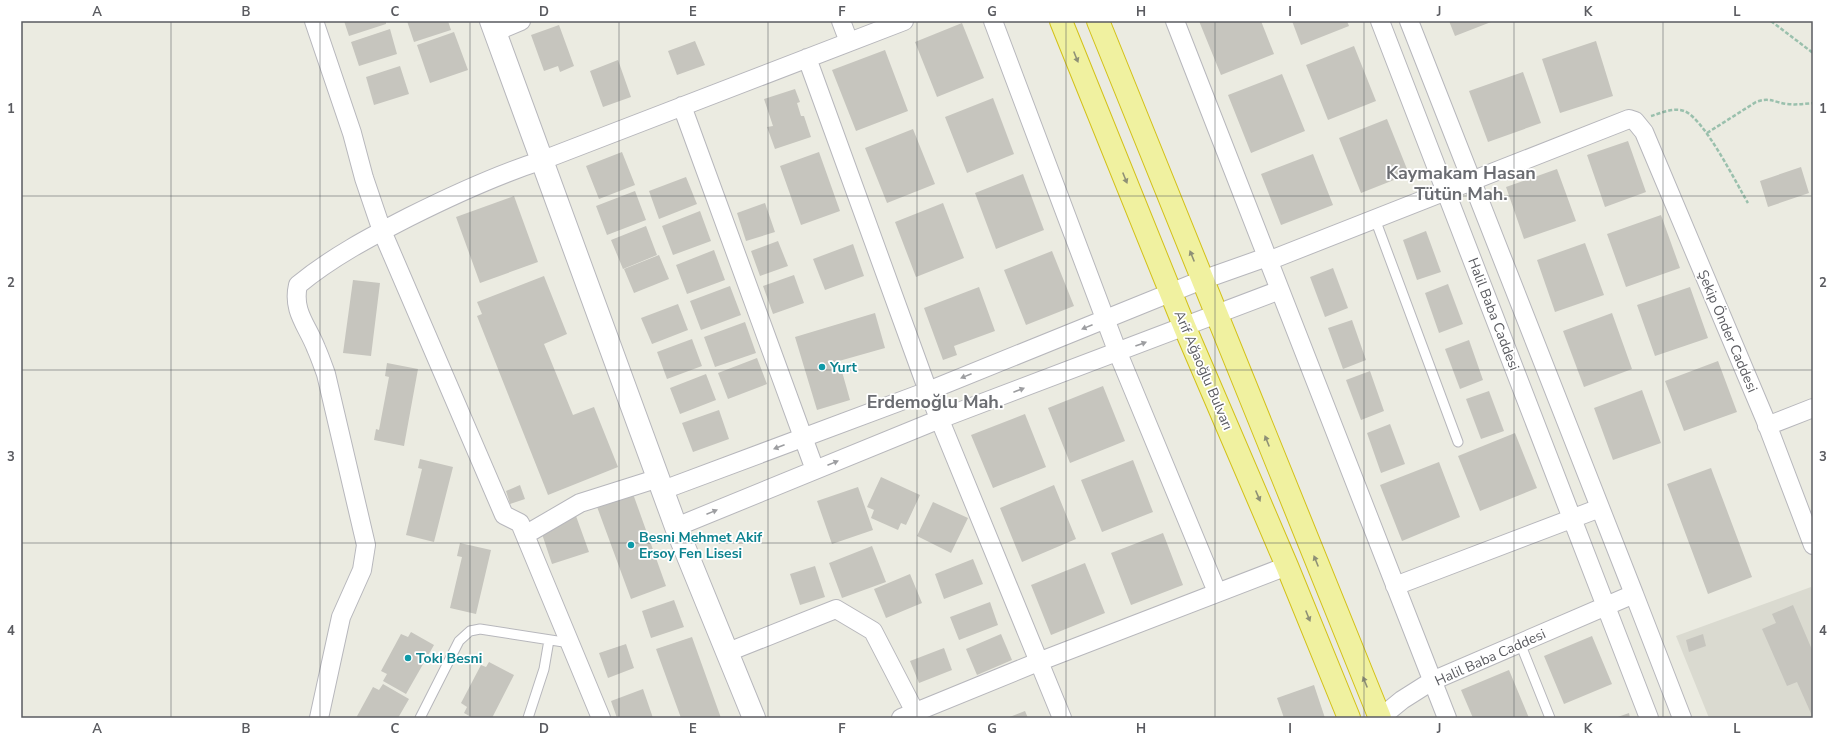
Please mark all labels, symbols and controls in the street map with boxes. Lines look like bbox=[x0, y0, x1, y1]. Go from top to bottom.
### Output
text: A bbox=[92, 3, 102, 21]
text: B bbox=[242, 3, 251, 21]
text: C bbox=[391, 3, 400, 21]
text: D bbox=[539, 3, 549, 21]
text: E bbox=[689, 3, 697, 21]
text: F bbox=[838, 3, 846, 21]
text: G bbox=[987, 3, 997, 21]
text: H bbox=[1136, 3, 1146, 21]
text: I bbox=[1288, 3, 1292, 21]
text: J bbox=[1436, 3, 1441, 21]
text: K bbox=[1584, 3, 1593, 21]
text: L bbox=[1733, 3, 1741, 21]
one-way arrow bbox=[1073, 52, 1079, 63]
text: 1 bbox=[7, 100, 15, 118]
text: 1 bbox=[1819, 100, 1827, 118]
district label: Kaymakam Hasan Tütün Mah. bbox=[1386, 161, 1536, 206]
one-way arrow bbox=[1122, 172, 1128, 184]
one-way arrow bbox=[1189, 250, 1195, 261]
street label: Halil Baba Caddesi bbox=[1463, 255, 1524, 373]
street label: Şekip Önder Caddesi bbox=[1693, 267, 1762, 395]
text: 2 bbox=[7, 274, 15, 292]
text: 2 bbox=[1819, 274, 1827, 292]
street label: Arif Ağaoğlu Bulvarı bbox=[1170, 308, 1237, 433]
one-way arrow bbox=[1081, 325, 1093, 331]
one-way arrow bbox=[1135, 341, 1147, 347]
place label: Yurt bbox=[829, 358, 858, 377]
marker: Yurt bbox=[817, 362, 827, 372]
one-way arrow bbox=[960, 373, 972, 379]
one-way arrow bbox=[1013, 386, 1025, 392]
district label: Erdemoğlu Mah. bbox=[867, 390, 1003, 414]
one-way arrow bbox=[1264, 435, 1270, 447]
one-way arrow bbox=[773, 444, 785, 450]
text: 3 bbox=[7, 448, 15, 466]
text: 3 bbox=[1819, 448, 1827, 466]
one-way arrow bbox=[827, 460, 838, 466]
one-way arrow bbox=[1255, 491, 1261, 503]
one-way arrow bbox=[707, 509, 718, 515]
place label: Besni Mehmet Akif Ersoy Fen Lisesi bbox=[639, 528, 763, 563]
marker: Besni Mehmet Akif Ersoy Fen Lisesi bbox=[626, 540, 636, 550]
one-way arrow bbox=[1313, 556, 1319, 567]
one-way arrow bbox=[1305, 611, 1311, 623]
text: 4 bbox=[7, 622, 15, 640]
text: 4 bbox=[1819, 622, 1827, 640]
street label: Halil Baba Caddesi bbox=[1432, 624, 1549, 690]
place label: Toki Besni bbox=[416, 649, 482, 668]
marker: Toki Besni bbox=[403, 653, 413, 663]
one-way arrow bbox=[1362, 676, 1368, 687]
text: A bbox=[92, 720, 102, 738]
text: B bbox=[242, 720, 251, 738]
text: C bbox=[391, 720, 400, 738]
text: D bbox=[539, 720, 549, 738]
text: E bbox=[689, 720, 697, 738]
text: F bbox=[838, 720, 846, 738]
text: G bbox=[987, 720, 997, 738]
text: H bbox=[1136, 720, 1146, 738]
text: I bbox=[1288, 720, 1292, 738]
text: J bbox=[1436, 720, 1441, 738]
text: K bbox=[1584, 720, 1593, 738]
text: L bbox=[1733, 720, 1741, 738]

